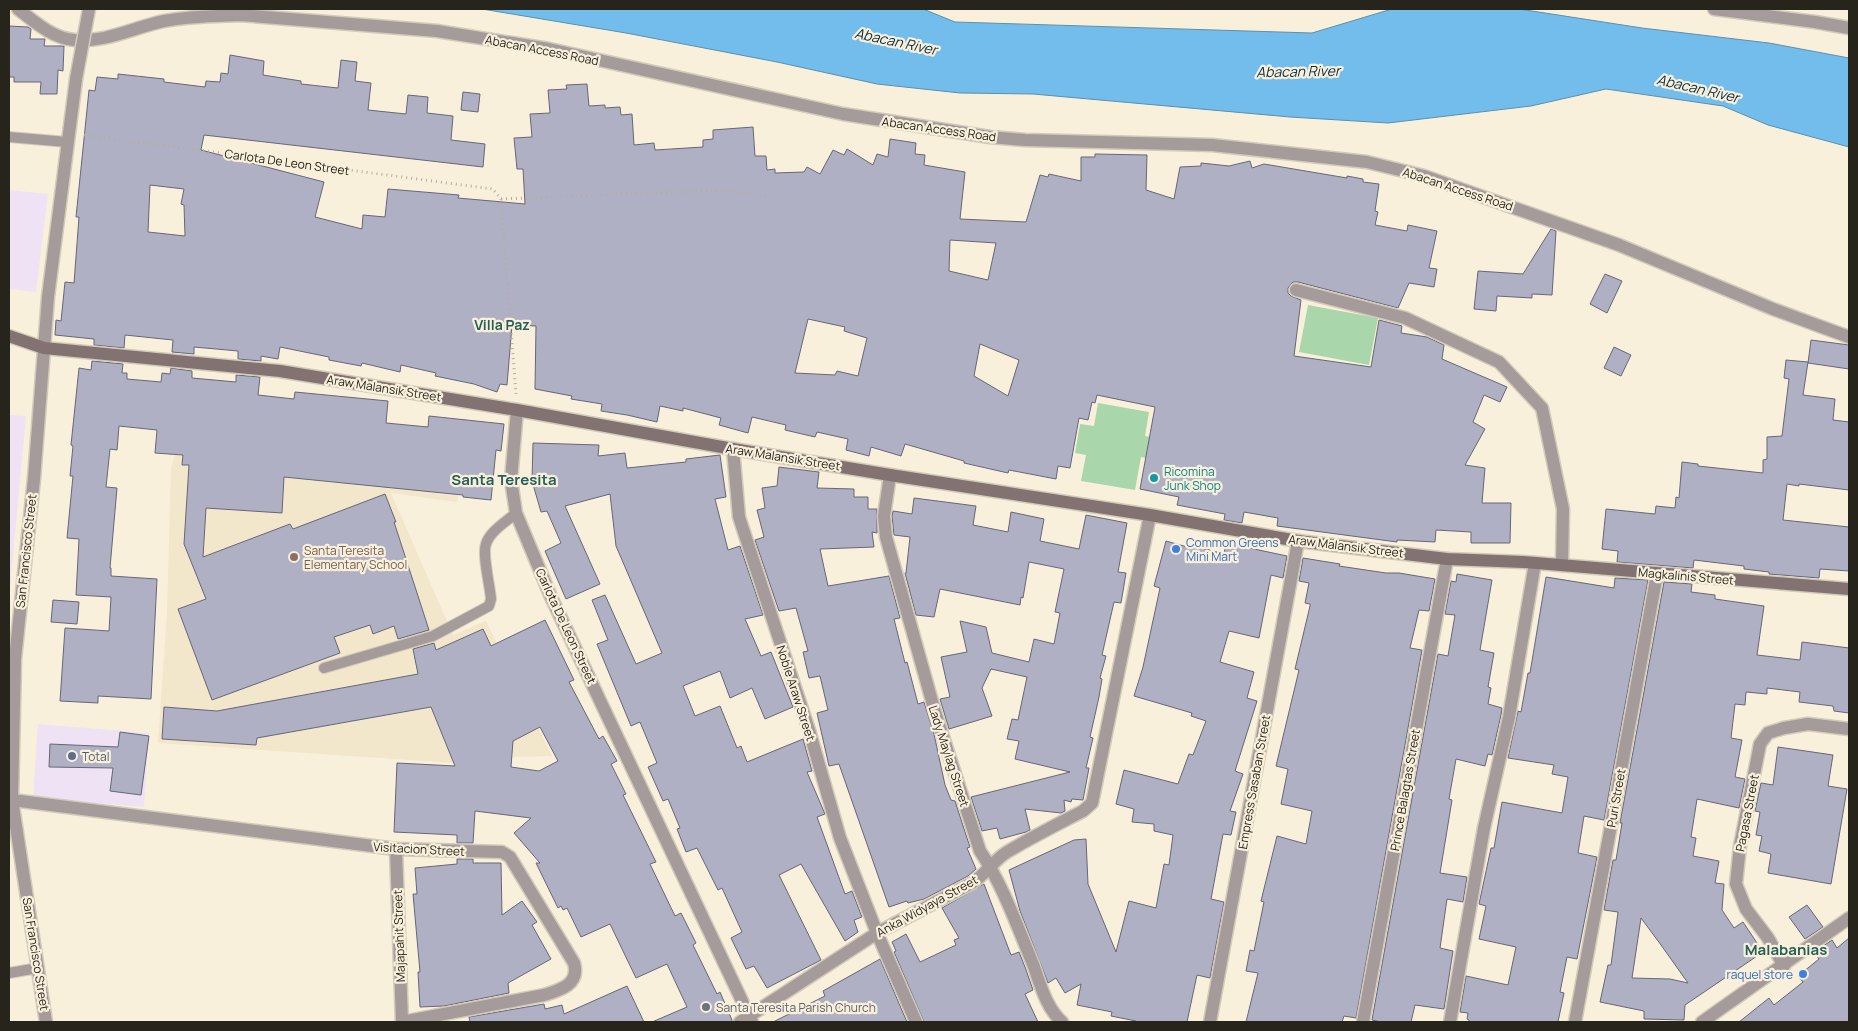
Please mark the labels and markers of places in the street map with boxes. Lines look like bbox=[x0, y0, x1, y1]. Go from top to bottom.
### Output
place label: Ricomina Junk Shop bbox=[1164, 463, 1221, 494]
marker: Ricomina Junk Shop bbox=[1148, 472, 1160, 484]
place label: Common Greens Mini Mart bbox=[1186, 534, 1279, 565]
place label: Santa Teresita Elementary School bbox=[304, 542, 407, 573]
marker: Common Greens Mini Mart bbox=[1170, 543, 1182, 555]
marker: Santa Teresita Elementary School bbox=[288, 551, 300, 563]
place label: Total bbox=[82, 748, 110, 765]
marker: Total bbox=[66, 750, 78, 762]
place label: raquel store bbox=[1727, 966, 1793, 983]
marker: raquel store bbox=[1797, 968, 1809, 980]
place label: Santa Teresita Parish Church bbox=[716, 999, 876, 1016]
marker: Santa Teresita Parish Church bbox=[700, 1001, 712, 1013]

